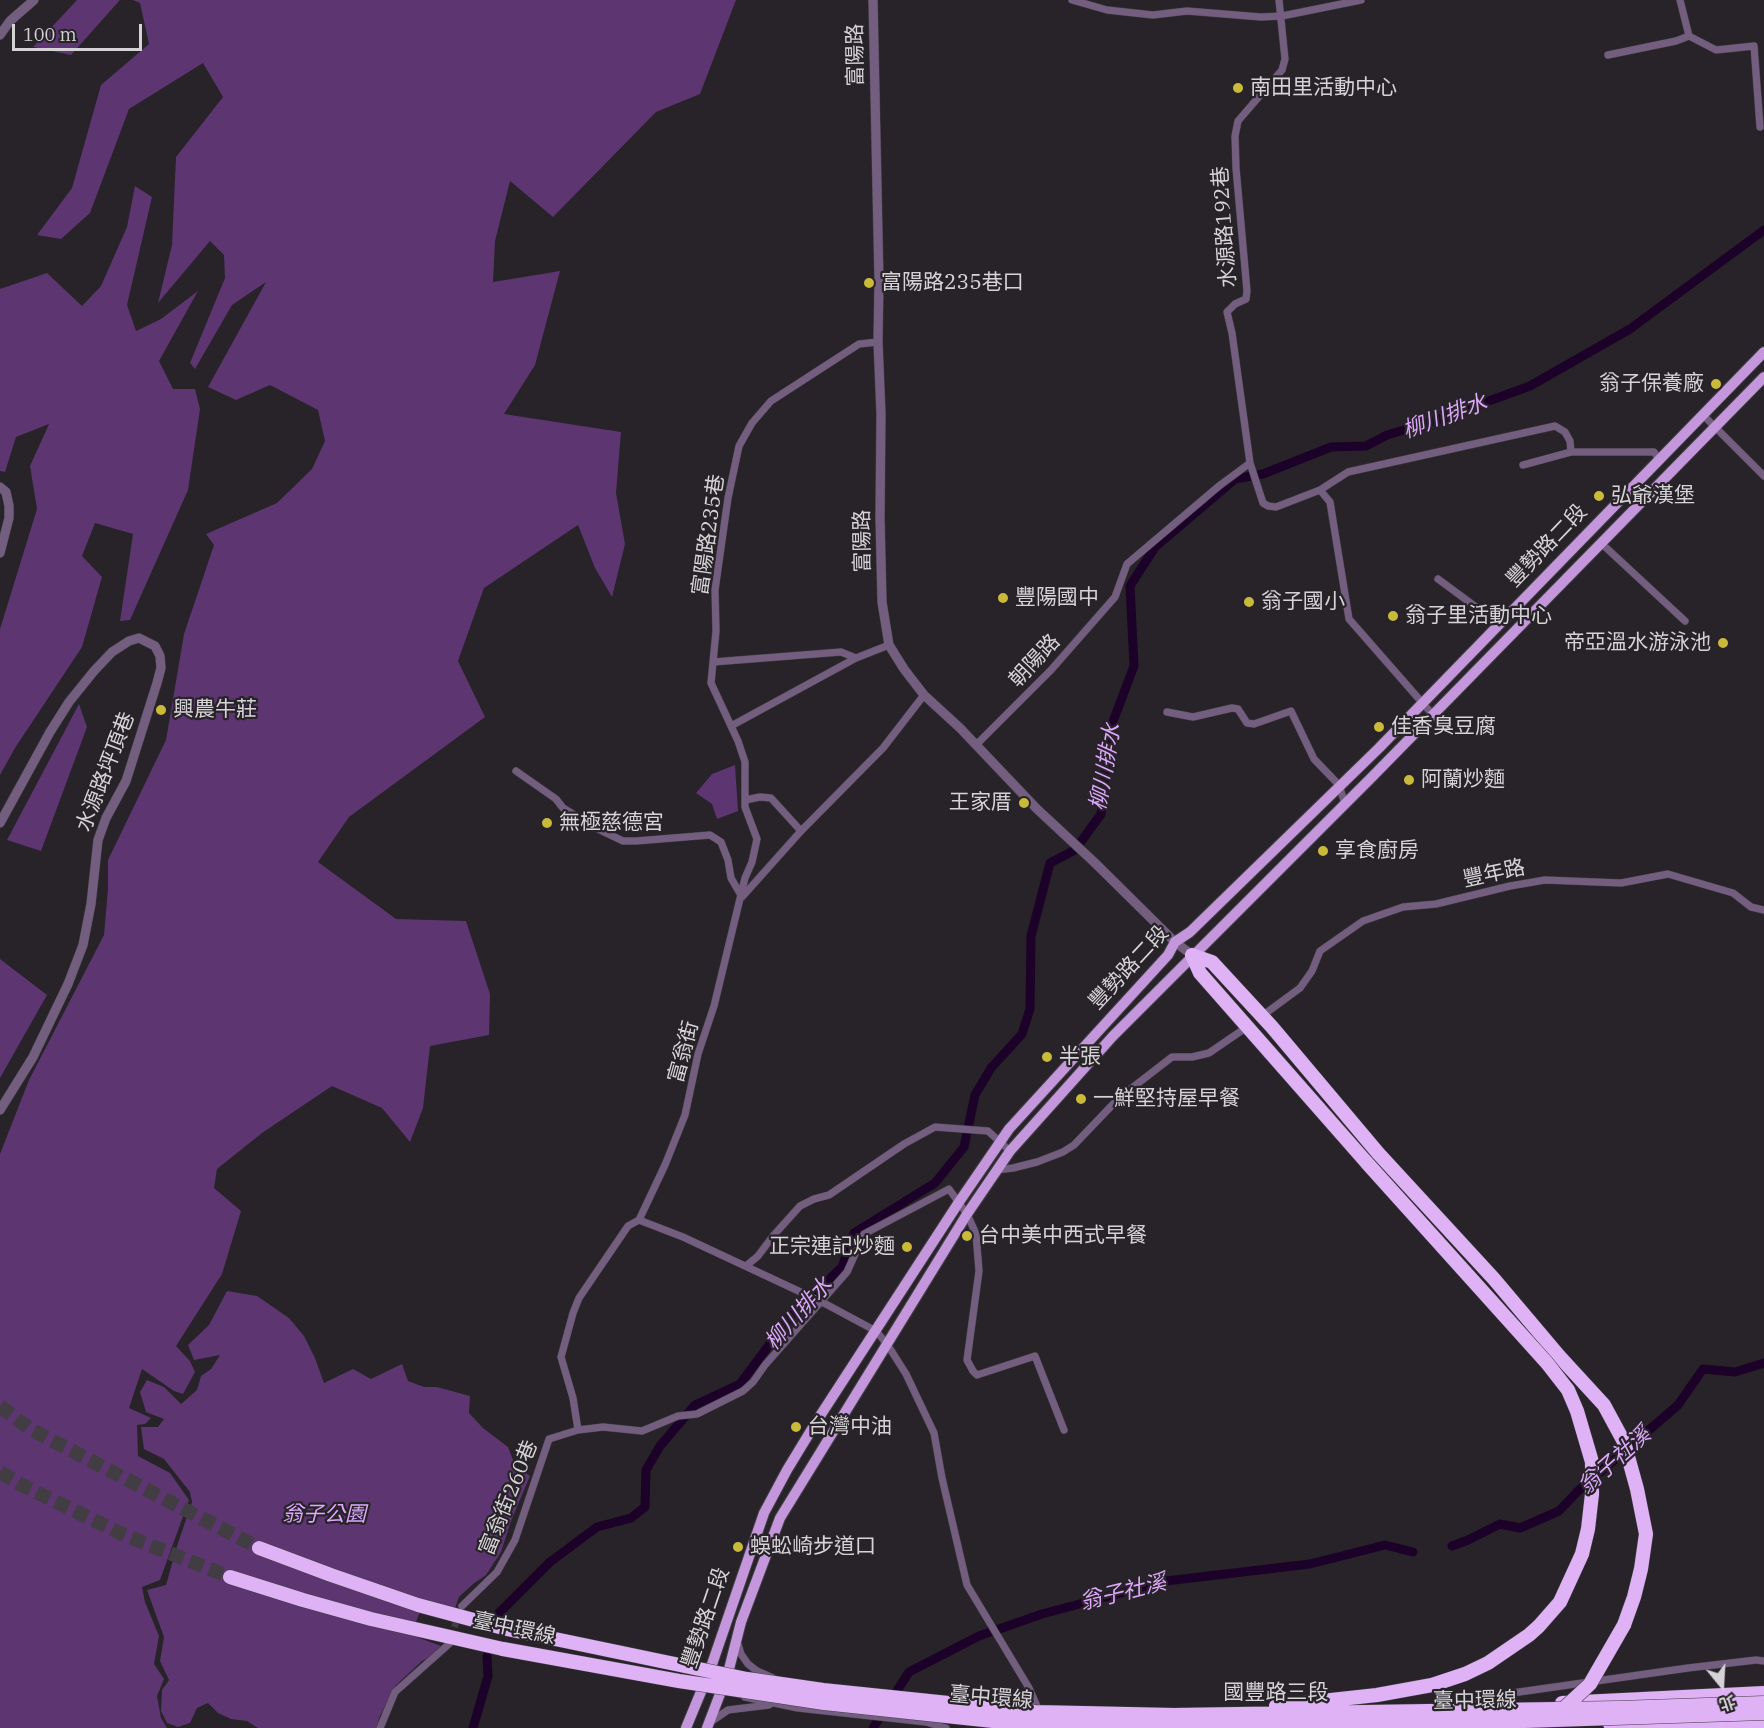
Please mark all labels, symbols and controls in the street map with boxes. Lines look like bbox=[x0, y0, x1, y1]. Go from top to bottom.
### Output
scale bar bbox=[15, 12, 146, 50]
text: 100 m bbox=[23, 23, 77, 46]
street label: 富陽路 bbox=[843, 23, 869, 87]
place label: 南田里活動中心 bbox=[1250, 75, 1397, 101]
marker: 南田里活動中心 bbox=[1231, 81, 1245, 95]
street label: 水源路192巷 bbox=[1208, 165, 1242, 289]
place label: 富陽路235巷口 bbox=[881, 270, 1024, 296]
marker: 富陽路235巷口 bbox=[862, 276, 876, 290]
place label: 翁子保養廠 bbox=[1599, 371, 1704, 397]
marker: 翁子保養廠 bbox=[1709, 377, 1723, 391]
water label: 柳川排水 bbox=[1399, 390, 1491, 444]
street label: 富陽路235巷 bbox=[688, 473, 730, 597]
place label: 弘爺漢堡 bbox=[1611, 483, 1695, 509]
marker: 弘爺漢堡 bbox=[1592, 489, 1606, 503]
street label: 豐勢路二段 bbox=[1501, 499, 1593, 593]
street label: 富陽路 bbox=[850, 509, 876, 573]
place label: 豐陽國中 bbox=[1015, 585, 1099, 611]
place label: 翁子國小 bbox=[1261, 589, 1345, 615]
marker: 豐陽國中 bbox=[996, 591, 1010, 605]
marker: 翁子國小 bbox=[1242, 595, 1256, 609]
place label: 翁子里活動中心 bbox=[1405, 603, 1552, 629]
marker: 翁子里活動中心 bbox=[1386, 609, 1400, 623]
street label: 朝陽路 bbox=[1004, 629, 1066, 693]
place label: 帝亞溫水游泳池 bbox=[1564, 630, 1711, 656]
marker: 帝亞溫水游泳池 bbox=[1716, 636, 1730, 650]
place label: 興農牛莊 bbox=[173, 697, 257, 723]
marker: 興農牛莊 bbox=[154, 703, 168, 717]
street label: 水源路坪頂巷 bbox=[72, 709, 140, 835]
place label: 佳香臭豆腐 bbox=[1391, 714, 1496, 740]
marker: 佳香臭豆腐 bbox=[1372, 720, 1386, 734]
water label: 柳川排水 bbox=[1085, 721, 1127, 813]
place label: 阿蘭炒麵 bbox=[1421, 767, 1505, 793]
marker: 阿蘭炒麵 bbox=[1402, 773, 1416, 787]
place label: 王家厝 bbox=[949, 790, 1012, 816]
marker: 王家厝 bbox=[1017, 796, 1031, 810]
place label: 無極慈德宮 bbox=[559, 810, 664, 836]
marker: 無極慈德宮 bbox=[540, 816, 554, 830]
place label: 享食廚房 bbox=[1335, 838, 1419, 864]
marker: 享食廚房 bbox=[1316, 844, 1330, 858]
street label: 豐年路 bbox=[1461, 855, 1527, 893]
street label: 豐勢路二段 bbox=[1084, 921, 1174, 1015]
street label: 富翁街 bbox=[664, 1018, 704, 1086]
place label: 半張 bbox=[1059, 1044, 1101, 1070]
marker: 半張 bbox=[1040, 1050, 1054, 1064]
place label: 一鮮堅持屋早餐 bbox=[1093, 1086, 1240, 1112]
marker: 一鮮堅持屋早餐 bbox=[1074, 1092, 1088, 1106]
place label: 台中美中西式早餐 bbox=[979, 1223, 1147, 1249]
marker: 台中美中西式早餐 bbox=[960, 1229, 974, 1243]
place label: 正宗連記炒麵 bbox=[769, 1234, 895, 1260]
marker: 正宗連記炒麵 bbox=[900, 1240, 914, 1254]
water label: 柳川排水 bbox=[760, 1272, 838, 1356]
place label: 台灣中油 bbox=[808, 1414, 892, 1440]
marker: 台灣中油 bbox=[789, 1420, 803, 1434]
water label: 翁子社溪 bbox=[1573, 1422, 1657, 1500]
street label: 富翁街260巷 bbox=[475, 1437, 543, 1559]
park label: 翁子公園 bbox=[282, 1502, 366, 1528]
place label: 蜈蚣崎步道口 bbox=[750, 1534, 876, 1560]
marker: 蜈蚣崎步道口 bbox=[731, 1540, 745, 1554]
street label: 豐勢路二段 bbox=[677, 1564, 735, 1672]
water label: 翁子社溪 bbox=[1077, 1570, 1169, 1616]
street label: 臺中環線 bbox=[470, 1608, 558, 1650]
north arrow bbox=[1692, 1656, 1752, 1716]
street label: 國豐路三段 bbox=[1224, 1680, 1328, 1706]
street label: 臺中環線 bbox=[948, 1682, 1034, 1714]
street label: 臺中環線 bbox=[1433, 1688, 1517, 1714]
text: 北 bbox=[1717, 1691, 1738, 1715]

